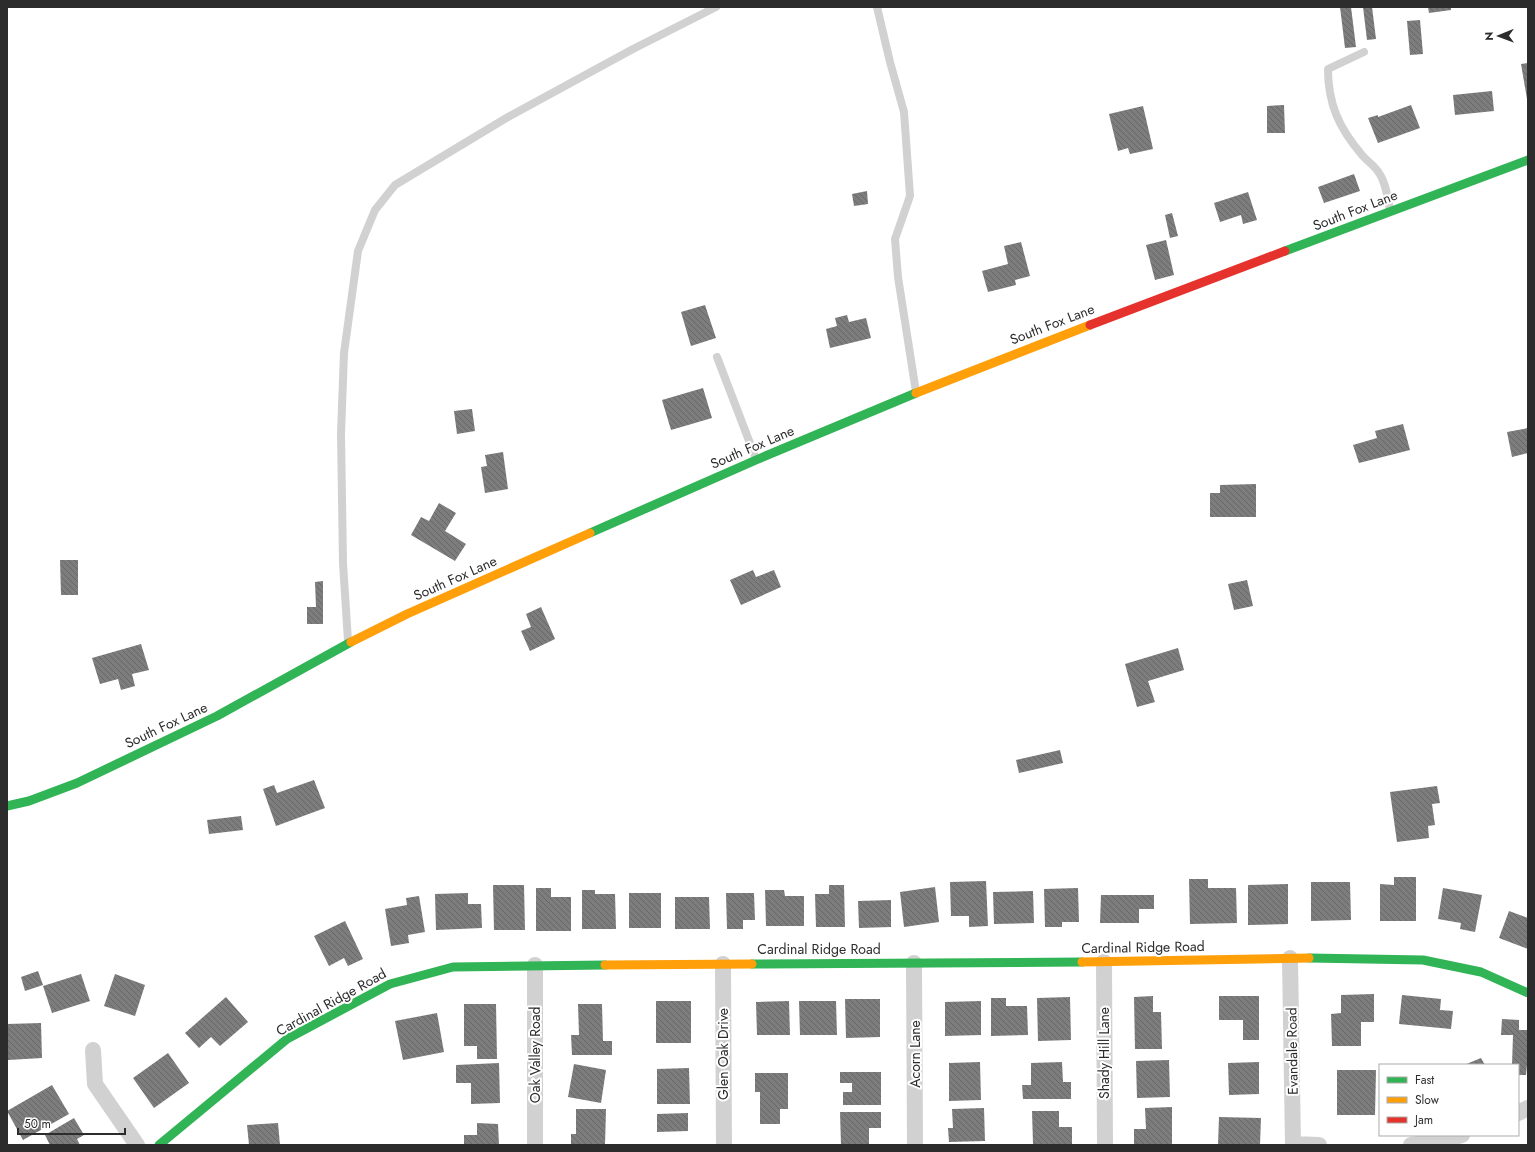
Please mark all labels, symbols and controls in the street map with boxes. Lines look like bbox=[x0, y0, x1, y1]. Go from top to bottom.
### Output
north arrow bbox=[1479, 16, 1519, 56]
text: N bbox=[1481, 32, 1497, 41]
street label: South Fox Lane bbox=[1310, 185, 1400, 235]
street label: South Fox Lane bbox=[1007, 299, 1097, 349]
street label: South Fox Lane bbox=[707, 420, 797, 474]
street label: South Fox Lane bbox=[410, 551, 500, 605]
street label: South Fox Lane bbox=[121, 697, 211, 753]
street label: Cardinal Ridge Road bbox=[1081, 936, 1205, 958]
street label: Cardinal Ridge Road bbox=[757, 939, 881, 959]
street label: Cardinal Ridge Road bbox=[272, 963, 390, 1041]
street label: Oak Valley Road bbox=[525, 1007, 545, 1103]
street label: Shady Hill Lane bbox=[1094, 1007, 1114, 1099]
street label: Evandale Road bbox=[1281, 1007, 1303, 1095]
street label: Glen Oak Drive bbox=[713, 1008, 733, 1100]
street label: Acorn Lane bbox=[905, 1020, 925, 1088]
legend bbox=[1379, 1064, 1519, 1136]
text: Fast bbox=[1415, 1071, 1434, 1089]
text: Slow bbox=[1415, 1091, 1440, 1109]
scale bar bbox=[18, 1110, 125, 1136]
text: Jam bbox=[1413, 1111, 1433, 1129]
text: 50 m bbox=[24, 1115, 51, 1133]

